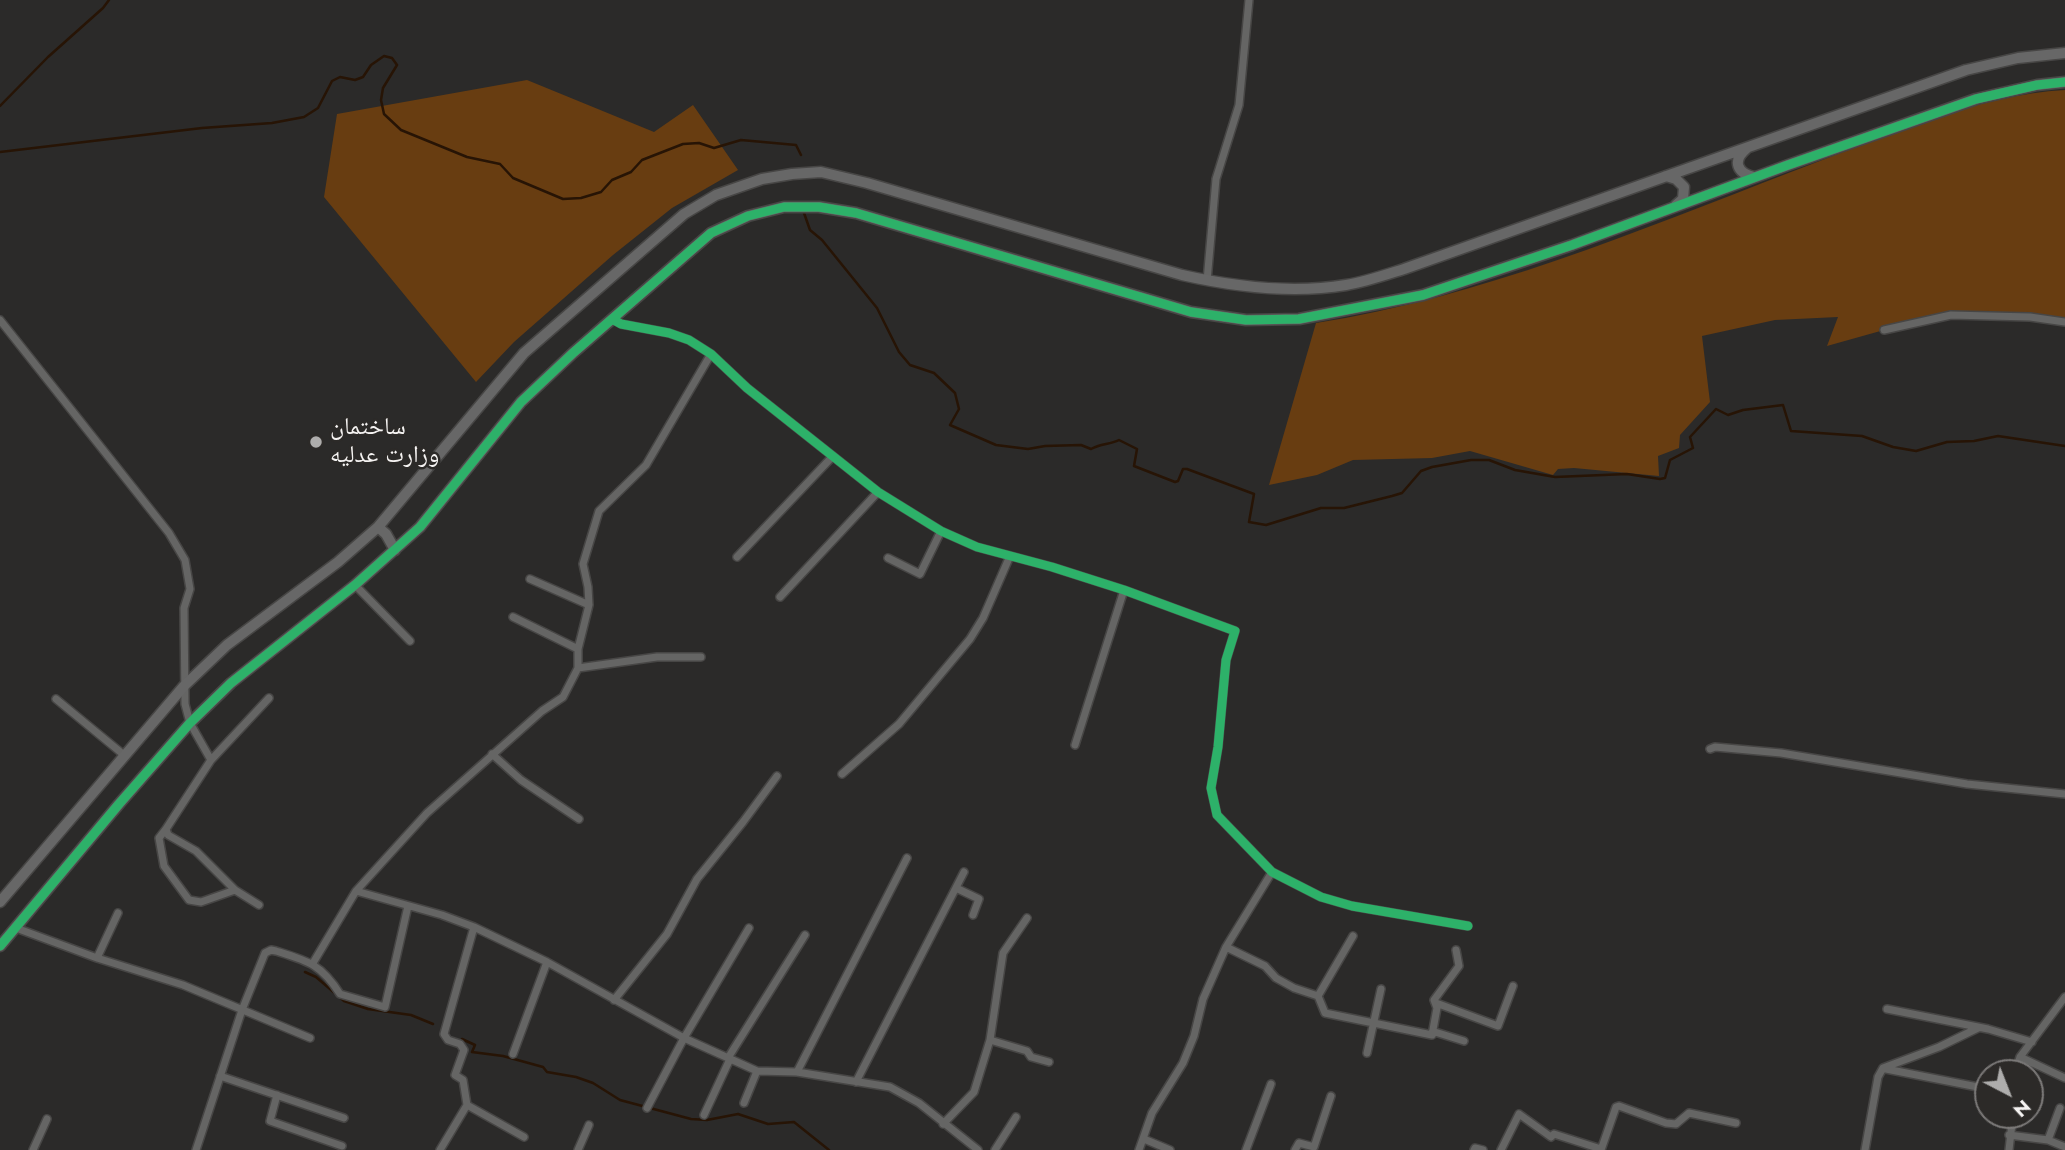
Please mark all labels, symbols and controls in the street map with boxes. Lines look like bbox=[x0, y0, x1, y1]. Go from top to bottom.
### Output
place label: ساختمان وزارت عدلیه bbox=[330, 414, 439, 470]
marker: ساختمان وزارت عدلیه bbox=[308, 434, 324, 450]
north arrow bbox=[1974, 1059, 2044, 1129]
text: N bbox=[2007, 1093, 2037, 1124]

